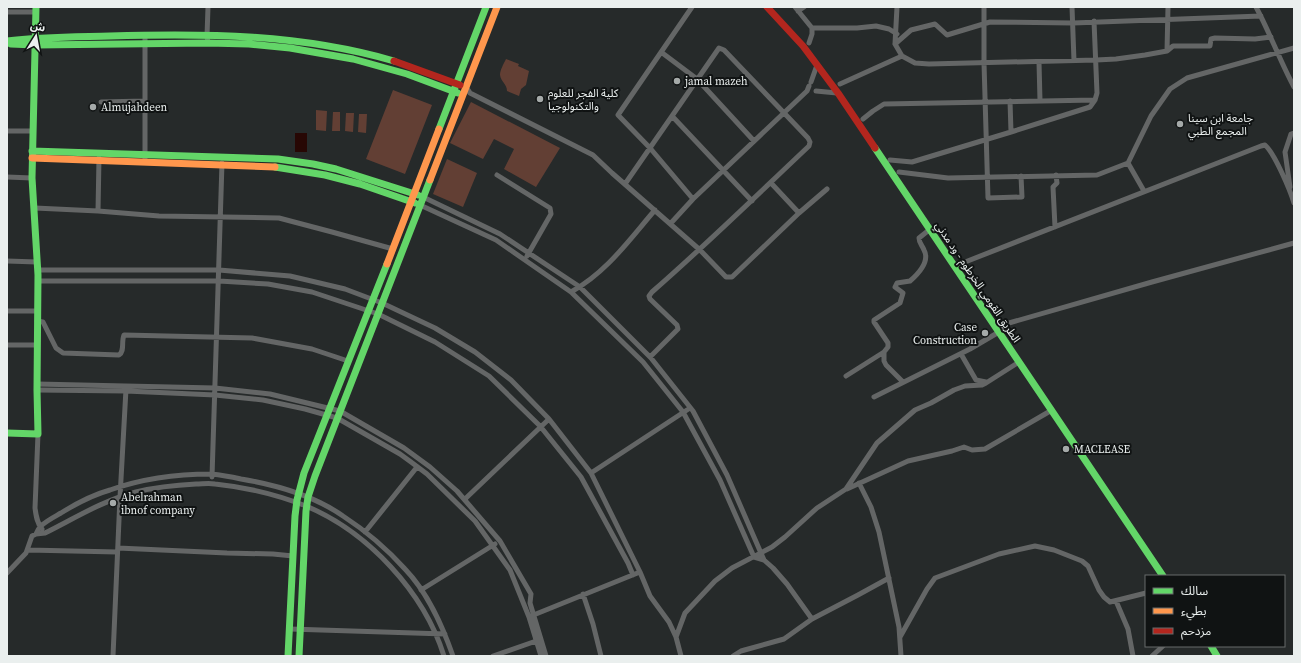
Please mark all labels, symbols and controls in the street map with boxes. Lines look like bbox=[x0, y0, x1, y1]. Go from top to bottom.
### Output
north arrow bbox=[16, 16, 56, 56]
text: ش bbox=[29, 18, 47, 35]
place label: jamal mazeh bbox=[684, 74, 748, 89]
marker: jamal mazeh bbox=[672, 76, 682, 86]
place label: كلية الفجر للعلوم والتكنولوجيا bbox=[548, 86, 619, 114]
marker: كلية الفجر للعلوم والتكنولوجيا bbox=[535, 94, 545, 104]
place label: Almujahdeen bbox=[101, 100, 168, 115]
marker: Almujahdeen bbox=[88, 102, 98, 112]
place label: جامعة ابن سينا المجمع الطبي bbox=[1188, 111, 1253, 141]
marker: جامعة ابن سينا المجمع الطبي bbox=[1175, 119, 1185, 129]
street label: الطريق القومي الخرطوم - ود مدني bbox=[930, 219, 1024, 347]
place label: Case Construction bbox=[913, 320, 977, 348]
marker: Case Construction bbox=[980, 328, 990, 338]
place label: MACLEASE bbox=[1074, 442, 1131, 457]
marker: MACLEASE bbox=[1061, 444, 1071, 454]
place label: Abelrahman ibnof company bbox=[121, 490, 195, 518]
marker: Abelrahman ibnof company bbox=[108, 498, 118, 508]
legend bbox=[1145, 575, 1285, 647]
text: سالك bbox=[1181, 583, 1208, 599]
text: بطيء bbox=[1181, 603, 1207, 621]
text: مزدحم bbox=[1181, 623, 1211, 640]

